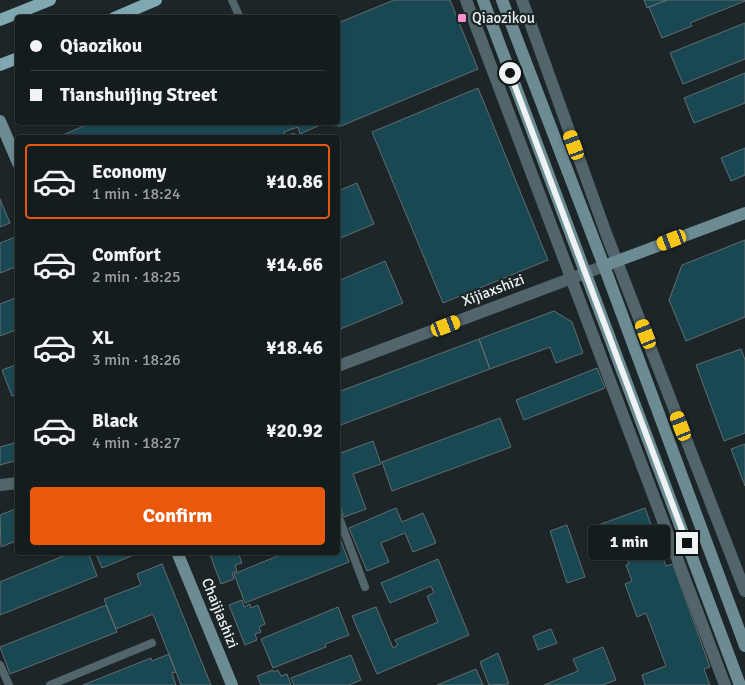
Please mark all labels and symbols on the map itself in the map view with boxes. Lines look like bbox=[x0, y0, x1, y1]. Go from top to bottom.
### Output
place label: Qiaozikou bbox=[472, 9, 535, 27]
marker: Qiaozikou bbox=[456, 12, 468, 24]
route start bbox=[499, 62, 521, 84]
car bbox=[561, 128, 586, 162]
car bbox=[655, 228, 688, 252]
street label: Xijiaxshizi bbox=[459, 270, 527, 310]
car bbox=[429, 314, 462, 338]
car bbox=[633, 317, 658, 351]
car bbox=[668, 409, 693, 443]
callout: 1 min bbox=[587, 526, 670, 560]
route end bbox=[676, 532, 698, 554]
street label: Chaijiashizi bbox=[198, 575, 242, 651]

